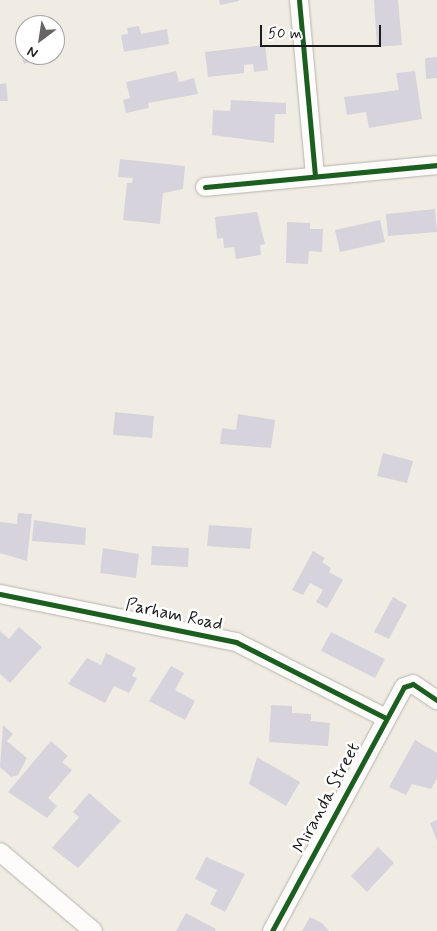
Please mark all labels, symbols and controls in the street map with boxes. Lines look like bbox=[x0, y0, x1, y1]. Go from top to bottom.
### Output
north arrow bbox=[15, 15, 65, 65]
scale bar bbox=[262, 15, 383, 47]
text: 50 m bbox=[268, 24, 302, 44]
text: N bbox=[24, 42, 41, 62]
street label: Parham Road bbox=[123, 594, 225, 636]
street label: Miranda Street bbox=[288, 738, 366, 858]

